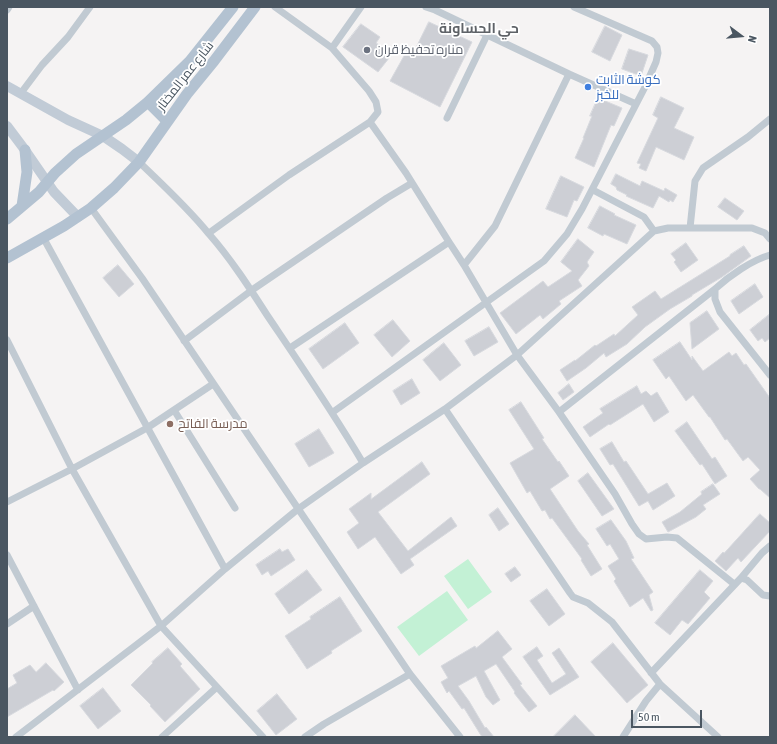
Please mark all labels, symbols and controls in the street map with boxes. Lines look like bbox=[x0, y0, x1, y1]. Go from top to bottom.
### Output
north arrow bbox=[721, 16, 761, 56]
district label: حي الحساونة bbox=[439, 21, 519, 37]
text: N bbox=[746, 35, 759, 44]
street label: شارع عمر المختار bbox=[153, 38, 217, 114]
place label: مناره تحفيظ قران bbox=[375, 42, 463, 58]
marker: مناره تحفيظ قران bbox=[362, 45, 372, 55]
place label: كوشة الثابت للخبز bbox=[596, 72, 661, 103]
marker: كوشة الثابت للخبز bbox=[583, 82, 593, 92]
place label: مدرسة الفاتح bbox=[178, 416, 248, 432]
marker: مدرسة الفاتح bbox=[165, 419, 175, 429]
scale bar bbox=[633, 702, 704, 728]
text: 50 m bbox=[638, 710, 660, 724]

